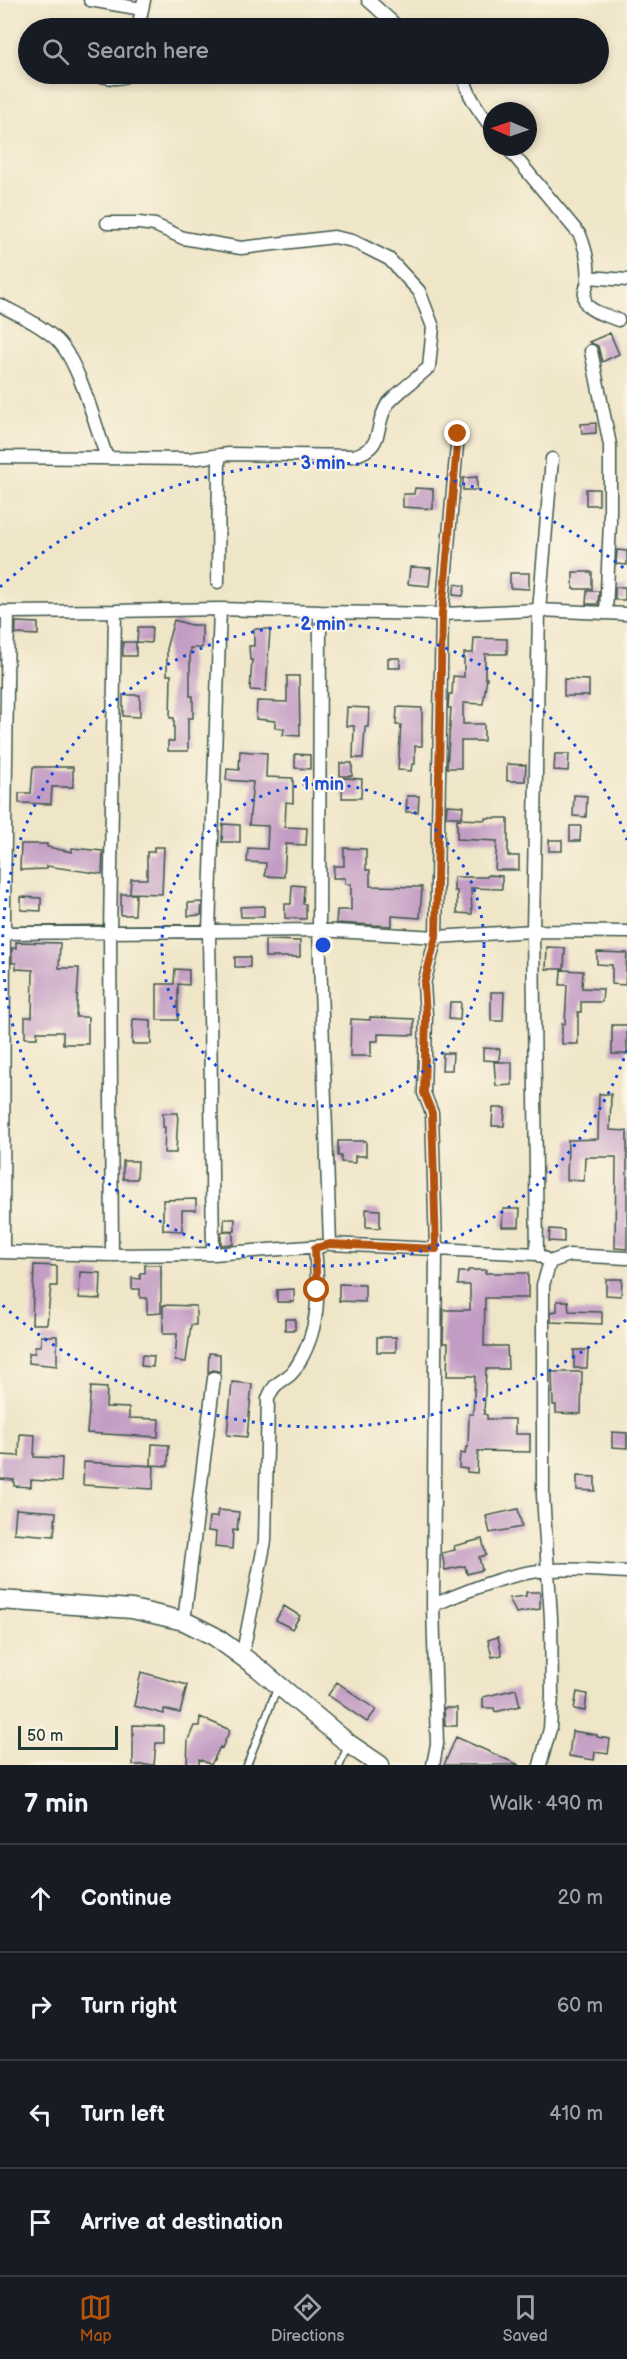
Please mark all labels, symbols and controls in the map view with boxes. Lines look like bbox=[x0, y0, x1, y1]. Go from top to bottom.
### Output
search box bbox=[18, 18, 609, 84]
icon: search bbox=[39, 35, 72, 68]
text: Search here bbox=[87, 38, 209, 65]
north arrow bbox=[483, 102, 537, 156]
route end bbox=[444, 420, 470, 446]
text: 3 min bbox=[300, 453, 346, 474]
text: 2 min bbox=[300, 614, 346, 635]
text: 1 min bbox=[302, 774, 344, 795]
centre of rings bbox=[313, 935, 333, 955]
route start bbox=[303, 1276, 329, 1302]
scale bar bbox=[18, 1723, 118, 1750]
text: 50 m bbox=[27, 1727, 63, 1746]
text: 7 min bbox=[24, 1789, 88, 1820]
text: Walk · 490 m bbox=[490, 1792, 603, 1816]
icon: ahead bbox=[24, 1882, 57, 1915]
text: Continue bbox=[81, 1885, 171, 1912]
text: 20 m bbox=[558, 1886, 603, 1910]
icon: right bbox=[24, 1990, 57, 2023]
text: Turn right bbox=[81, 1993, 177, 2020]
text: 60 m bbox=[557, 1994, 603, 2018]
icon: left bbox=[24, 2098, 57, 2131]
text: Turn left bbox=[81, 2101, 165, 2128]
text: 410 m bbox=[549, 2102, 603, 2126]
icon: arrive bbox=[24, 2206, 57, 2239]
text: Arrive at destination bbox=[81, 2209, 283, 2236]
tab: Map bbox=[79, 2291, 112, 2346]
tab: Directions bbox=[271, 2291, 344, 2346]
tab: Saved bbox=[503, 2291, 548, 2346]

